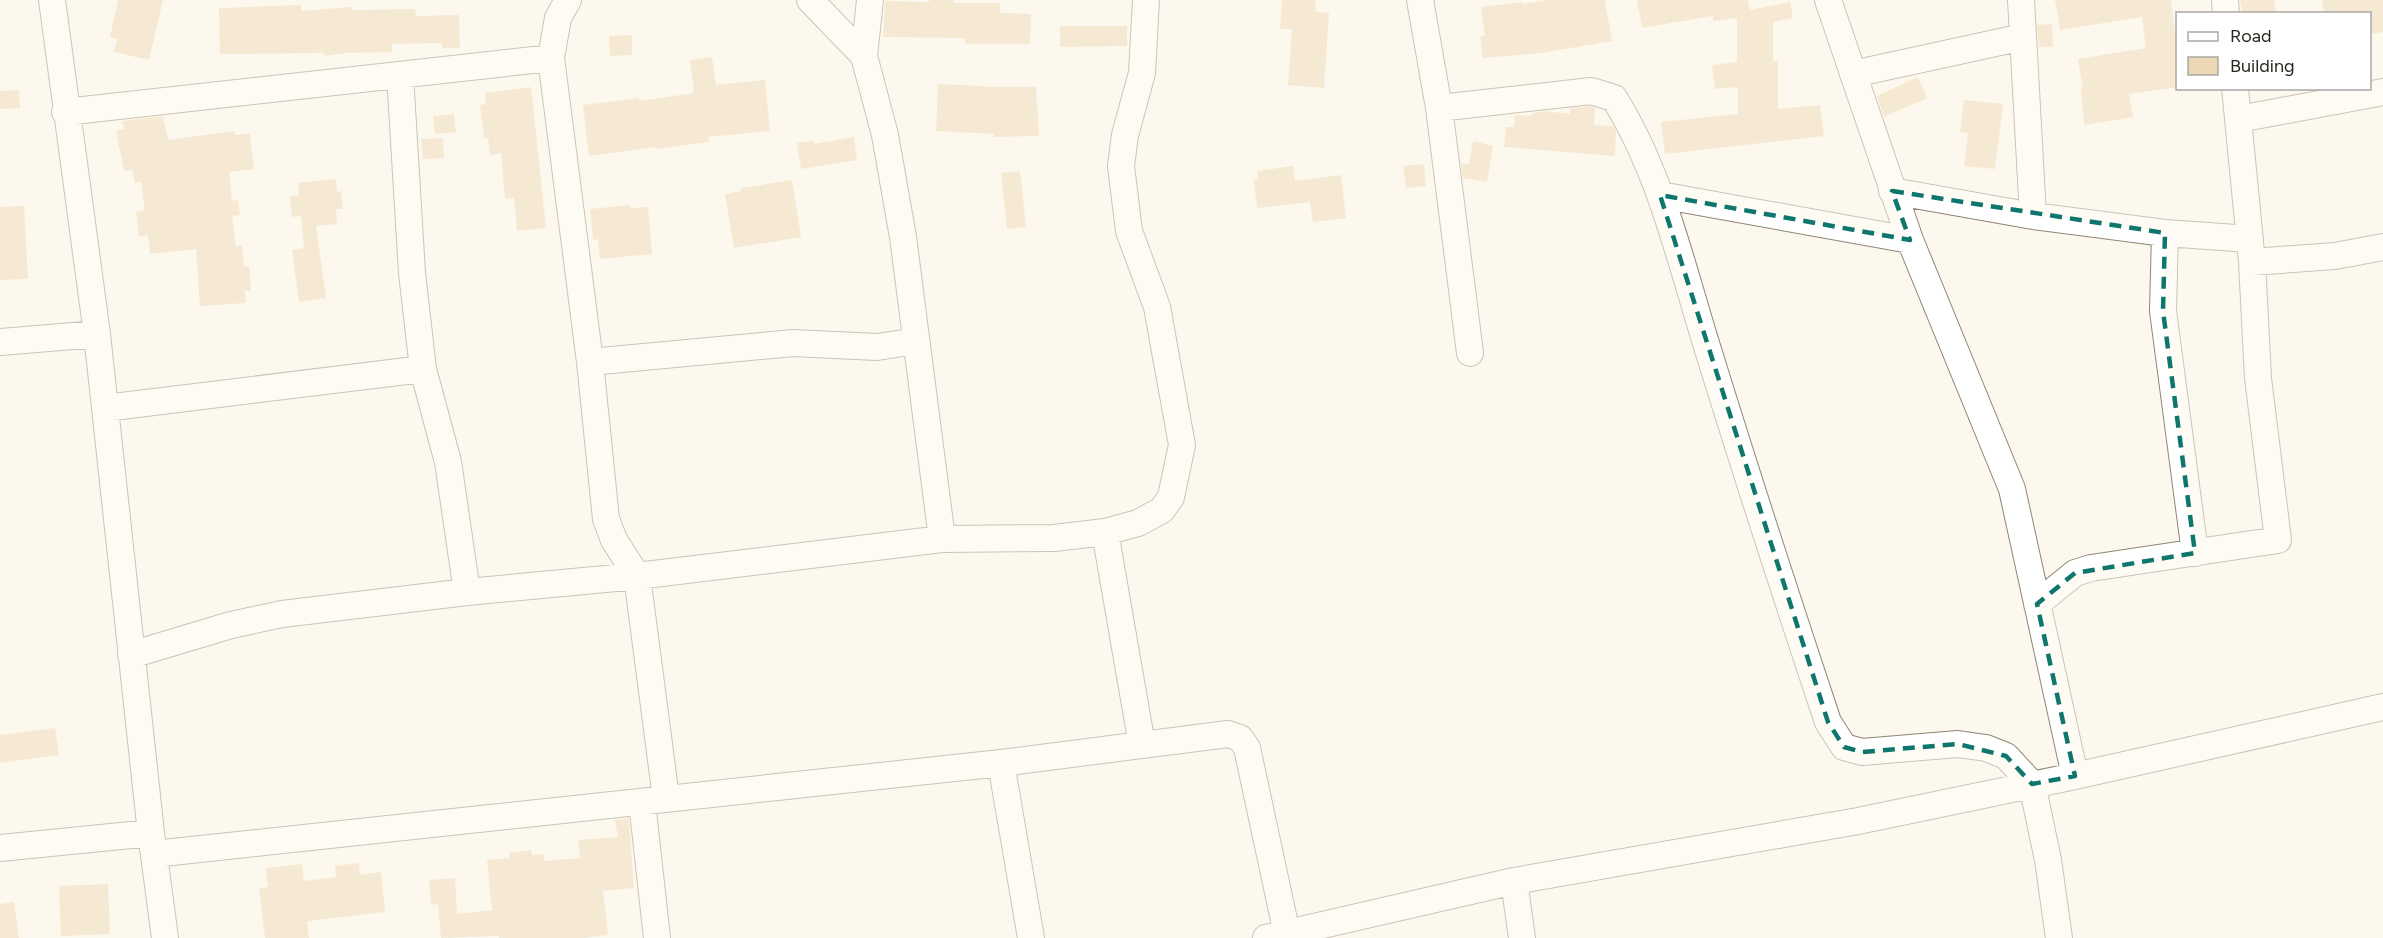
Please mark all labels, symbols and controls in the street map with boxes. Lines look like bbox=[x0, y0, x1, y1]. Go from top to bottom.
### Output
legend bbox=[2176, 12, 2371, 90]
text: Road bbox=[2230, 25, 2271, 47]
text: Building bbox=[2230, 55, 2295, 77]

